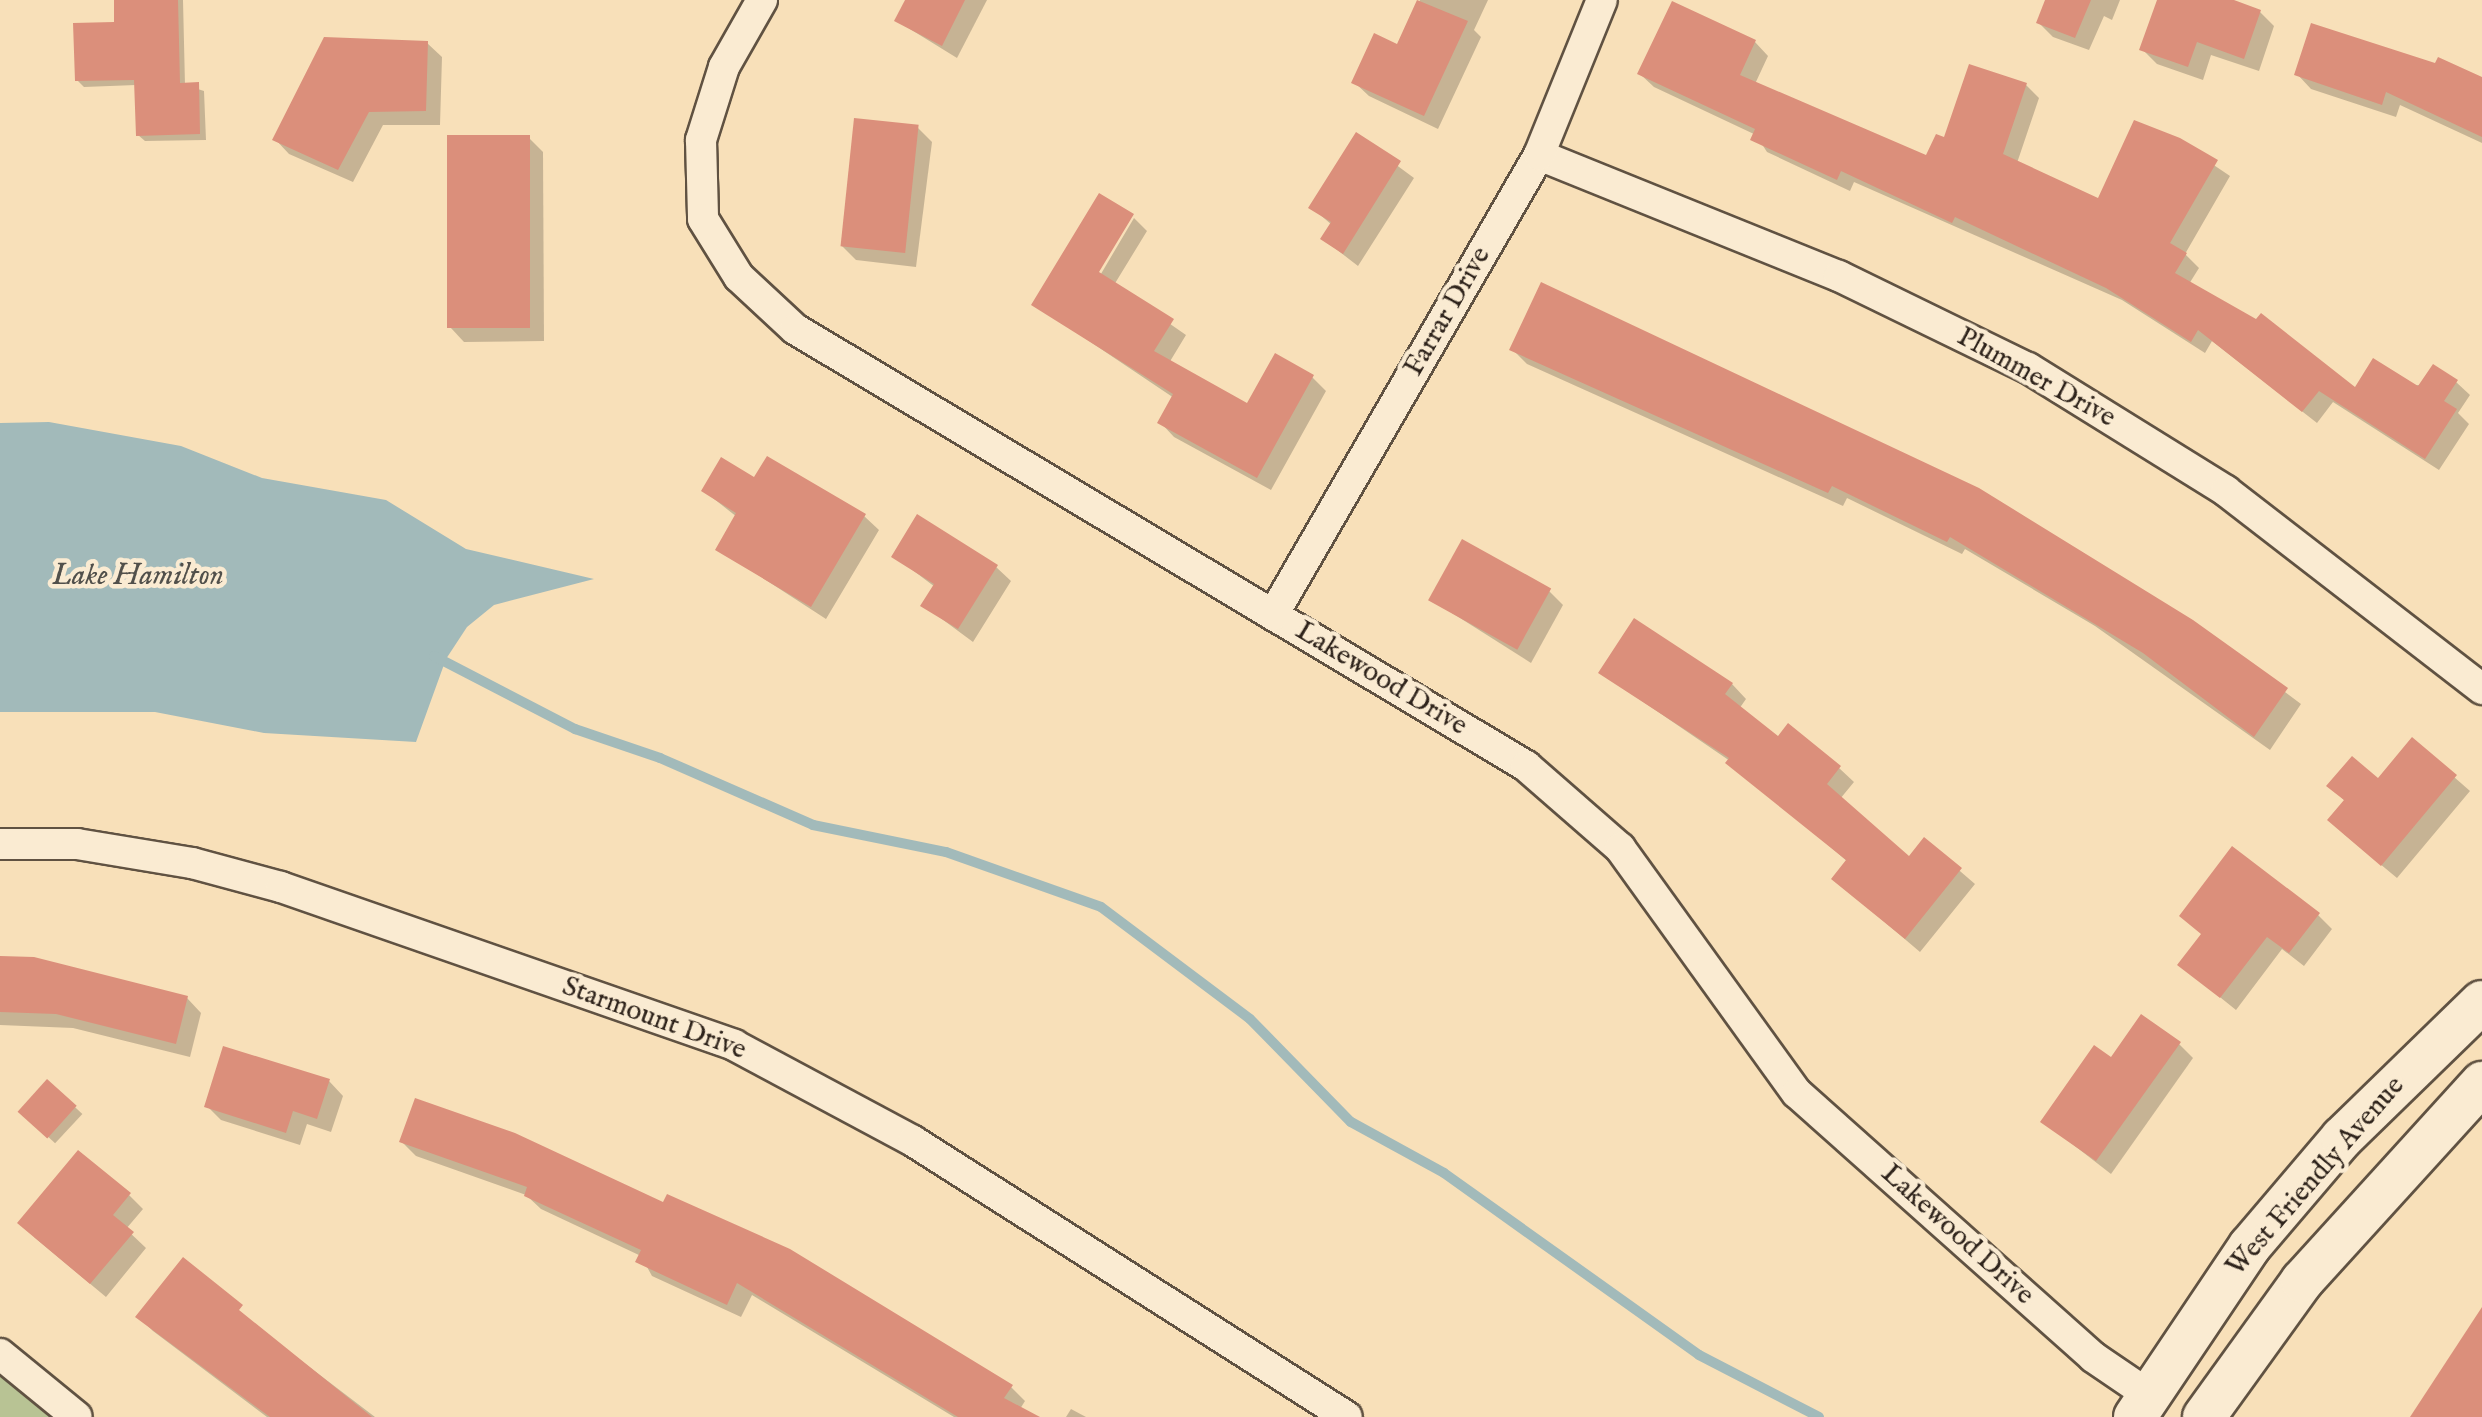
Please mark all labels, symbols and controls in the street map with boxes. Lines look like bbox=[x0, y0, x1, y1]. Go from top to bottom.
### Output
street label: Farrar Drive bbox=[1398, 241, 1498, 383]
street label: Plummer Drive bbox=[1951, 321, 2121, 435]
water label: Lake Hamilton bbox=[52, 558, 224, 594]
street label: Lakewood Drive bbox=[1289, 615, 1473, 743]
street label: Starmount Drive bbox=[558, 970, 750, 1068]
street label: West Friendly Avenue bbox=[2220, 1070, 2412, 1284]
street label: Lakewood Drive bbox=[1874, 1158, 2040, 1312]

